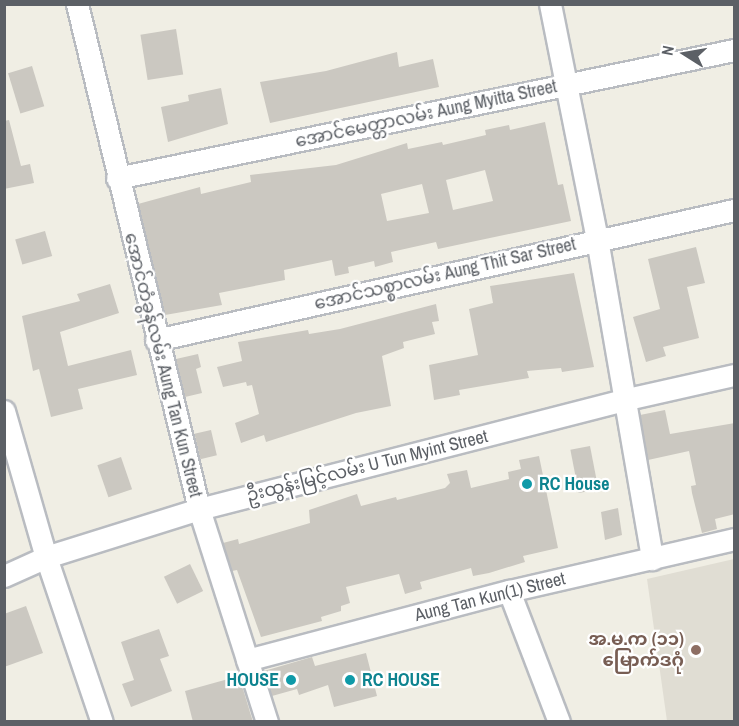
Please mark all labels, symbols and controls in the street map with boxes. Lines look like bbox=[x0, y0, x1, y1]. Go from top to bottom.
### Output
north arrow bbox=[655, 24, 715, 84]
text: N bbox=[656, 44, 679, 57]
street label: အောင်မေတ္တာလမ်း Aung Myitta Street bbox=[293, 76, 559, 152]
street label: အောင်တံခွန်လမ်း Aung Tan Kun Street bbox=[120, 230, 206, 500]
street label: အောင်သစ္စာလမ်း Aung Thit Sar Street bbox=[312, 233, 578, 315]
street label: ဦးထွန်းမြင့်လမ်း U Tun Myint Street bbox=[244, 425, 490, 507]
place label: RC House bbox=[539, 473, 610, 495]
marker: RC House bbox=[520, 477, 534, 491]
street label: Aung Tan Kun(1) Street bbox=[412, 568, 568, 626]
place label: အ.မ.က (၁၁) မြောက်ဒဂုံ bbox=[589, 629, 684, 672]
marker: အ.မ.က (၁၁) မြောက်ဒဂုံ bbox=[689, 643, 703, 657]
place label: HOUSE bbox=[227, 669, 279, 691]
place label: RC HOUSE bbox=[362, 669, 440, 691]
marker: HOUSE bbox=[284, 673, 298, 687]
marker: RC HOUSE bbox=[343, 673, 357, 687]

